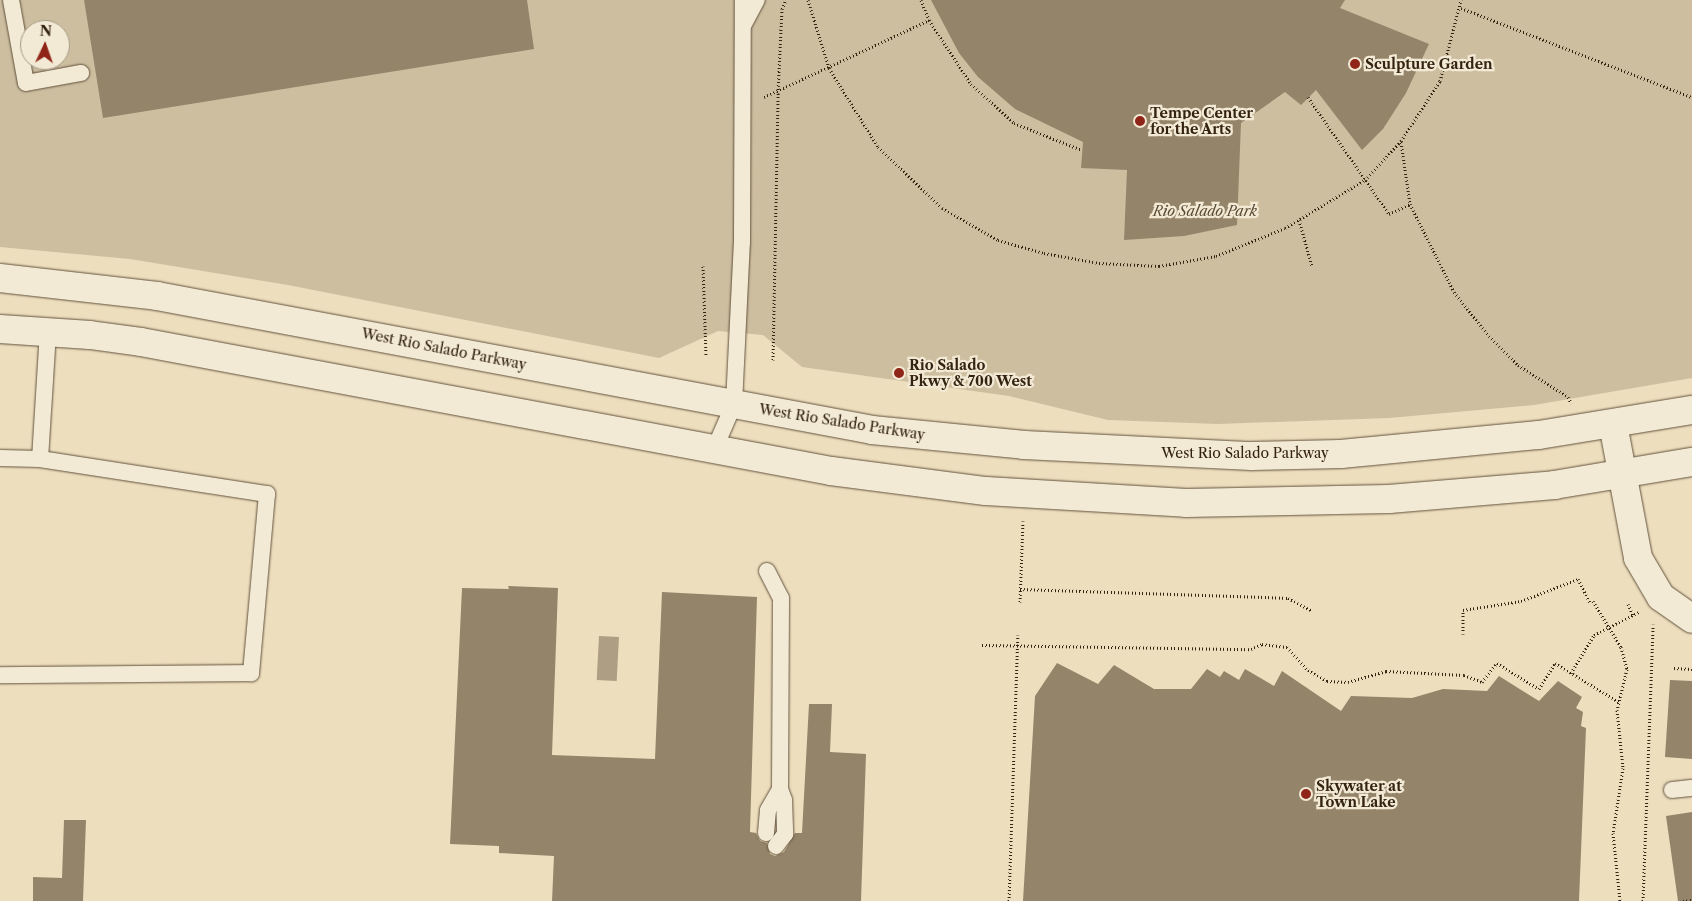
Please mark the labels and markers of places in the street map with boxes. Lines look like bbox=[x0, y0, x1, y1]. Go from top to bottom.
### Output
place label: Sculpture Garden bbox=[1365, 56, 1493, 72]
marker: Sculpture Garden bbox=[1349, 58, 1361, 70]
place label: Tempe Center for the Arts bbox=[1150, 105, 1253, 138]
marker: Tempe Center for the Arts bbox=[1134, 115, 1146, 127]
place label: Rio Salado Pkwy & 700 West bbox=[909, 357, 1033, 390]
marker: Rio Salado Pkwy & 700 West bbox=[893, 367, 905, 379]
place label: Skywater at Town Lake bbox=[1316, 778, 1402, 810]
marker: Skywater at Town Lake bbox=[1300, 788, 1312, 800]

